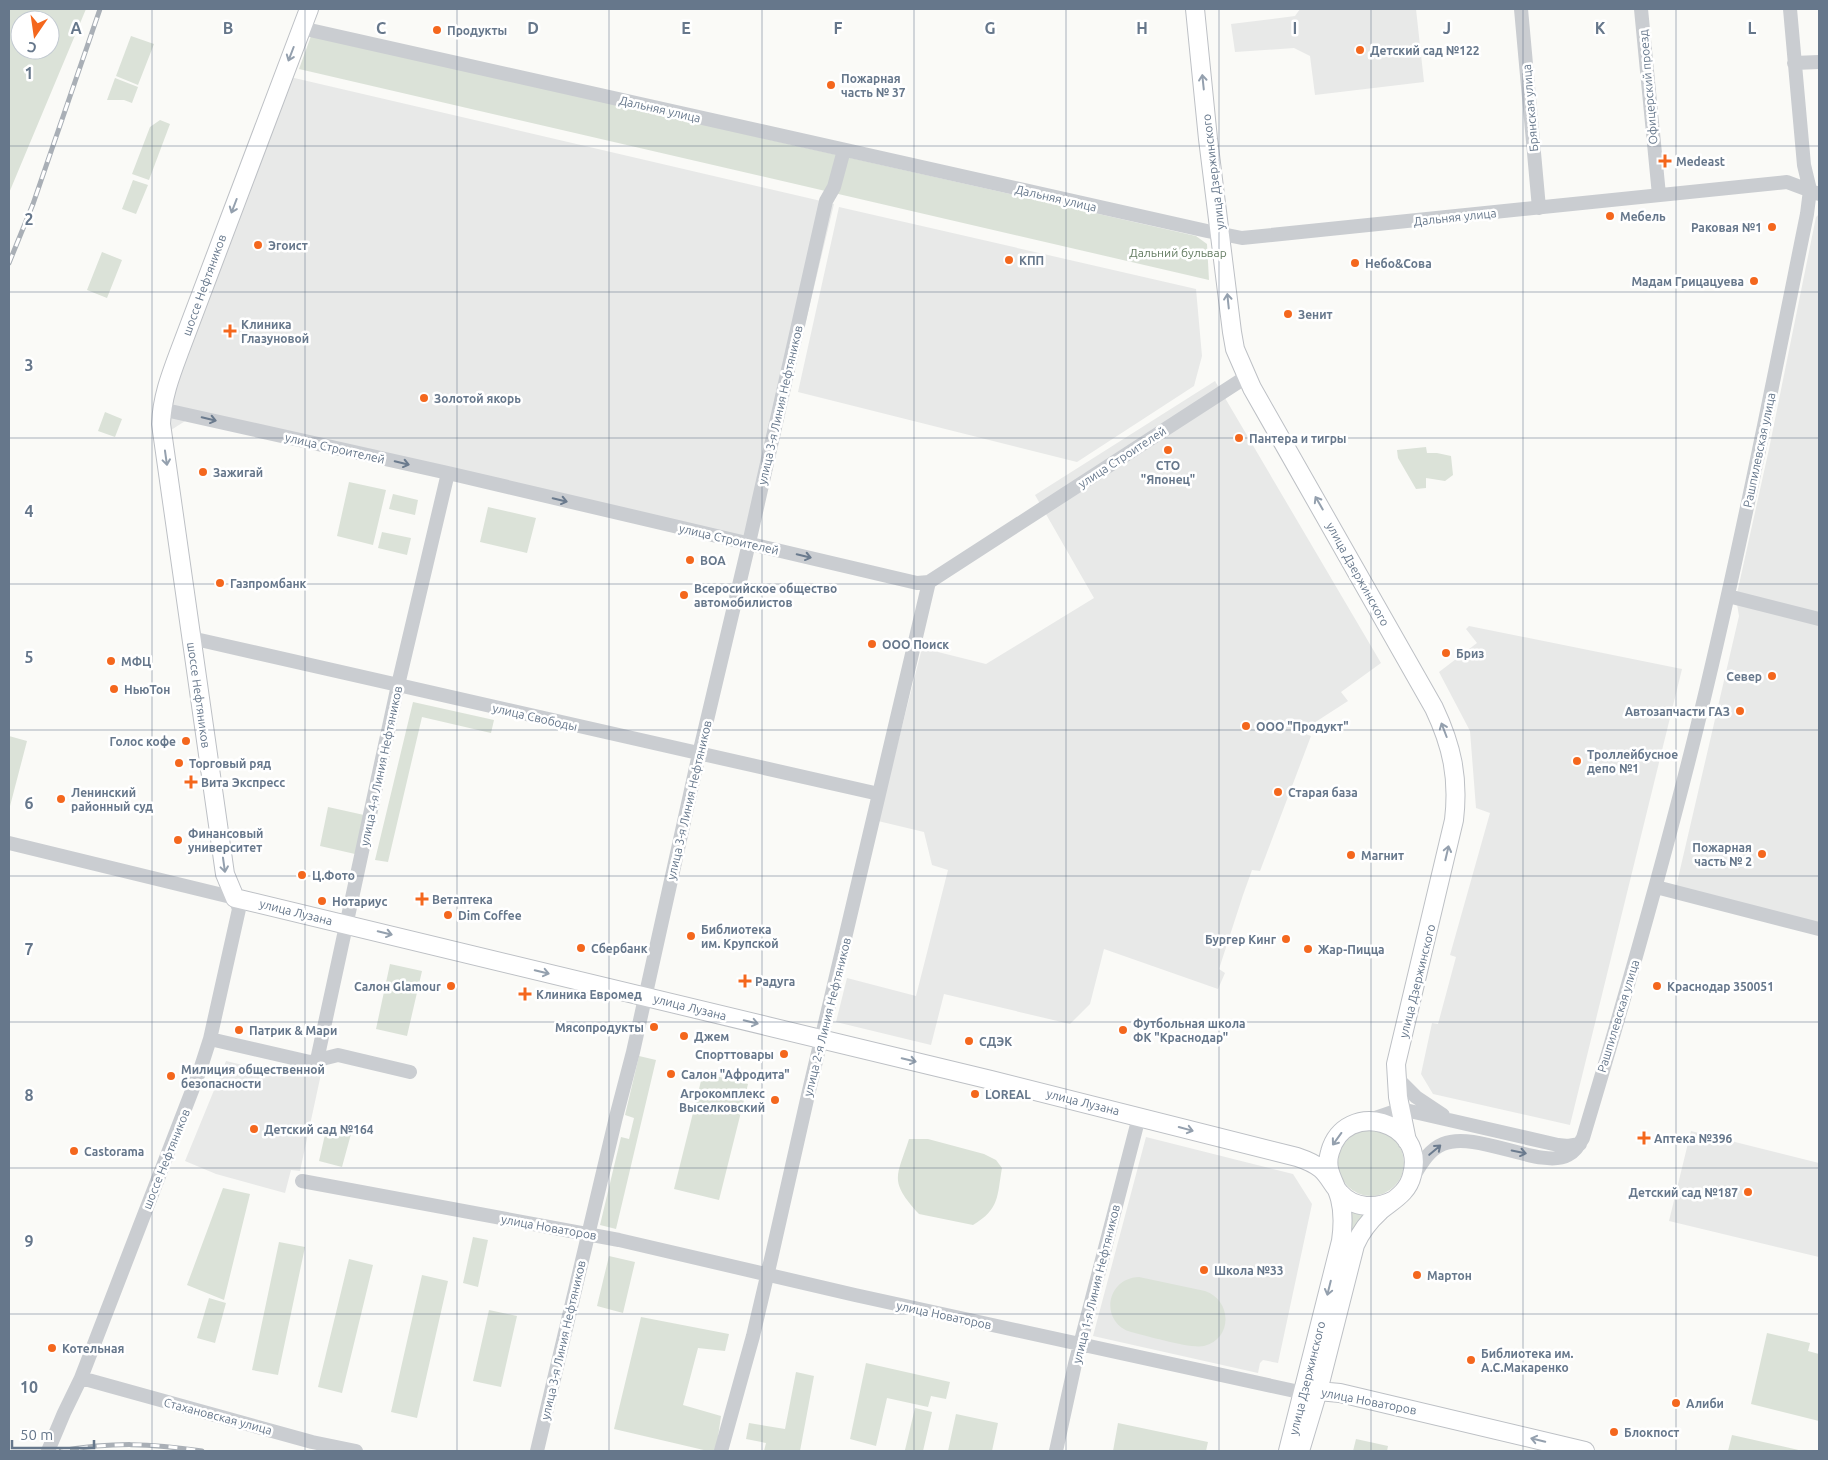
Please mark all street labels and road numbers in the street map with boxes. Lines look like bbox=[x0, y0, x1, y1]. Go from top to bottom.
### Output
street label: Офицерский проезд bbox=[1637, 29, 1659, 145]
street label: Брянская улица bbox=[1520, 64, 1540, 152]
street label: Дальняя улица bbox=[618, 93, 702, 125]
street label: улица Дзержинского bbox=[1199, 113, 1227, 231]
street label: Дальняя улица bbox=[1014, 182, 1098, 214]
street label: Дальняя улица bbox=[1413, 206, 1497, 228]
street label: шоссе Нефтяников bbox=[180, 233, 228, 337]
street label: улица 3-я Линия Нефтяников bbox=[755, 324, 805, 486]
street label: Рашпилевская улица bbox=[1740, 391, 1778, 509]
street label: улица Строителей bbox=[1076, 424, 1168, 490]
street label: улица Строителей bbox=[284, 430, 386, 466]
street label: улица Дзержинского bbox=[1324, 520, 1392, 628]
street label: улица Строителей bbox=[678, 521, 780, 557]
street label: шоссе Нефтяников bbox=[185, 641, 213, 749]
street label: улица 4-я Линия Нефтяников bbox=[358, 685, 404, 847]
street label: улица Свободы bbox=[491, 701, 579, 733]
street label: улица 3-я Линия Нефтяников bbox=[664, 719, 714, 881]
street label: улица Лузана bbox=[258, 897, 334, 927]
street label: улица Дзержинского bbox=[1397, 923, 1437, 1039]
street label: улица 2-я Линия Нефтяников bbox=[801, 936, 853, 1098]
street label: Рашпилевская улица bbox=[1595, 958, 1641, 1074]
street label: улица Лузана bbox=[652, 992, 728, 1022]
street label: улица Лузана bbox=[1045, 1087, 1121, 1117]
street label: шоссе Нефтяников bbox=[140, 1107, 192, 1211]
street label: улица 1-я Линия Нефтяников bbox=[1070, 1203, 1122, 1365]
street label: улица Новаторов bbox=[500, 1212, 598, 1242]
street label: улица 3-я Линия Нефтяников bbox=[538, 1259, 588, 1421]
street label: улица Новаторов bbox=[895, 1299, 993, 1331]
street label: улица Дзержинского bbox=[1287, 1320, 1327, 1436]
street label: улица Новаторов bbox=[1320, 1385, 1418, 1417]
street label: Стахановская улица bbox=[162, 1395, 274, 1437]

